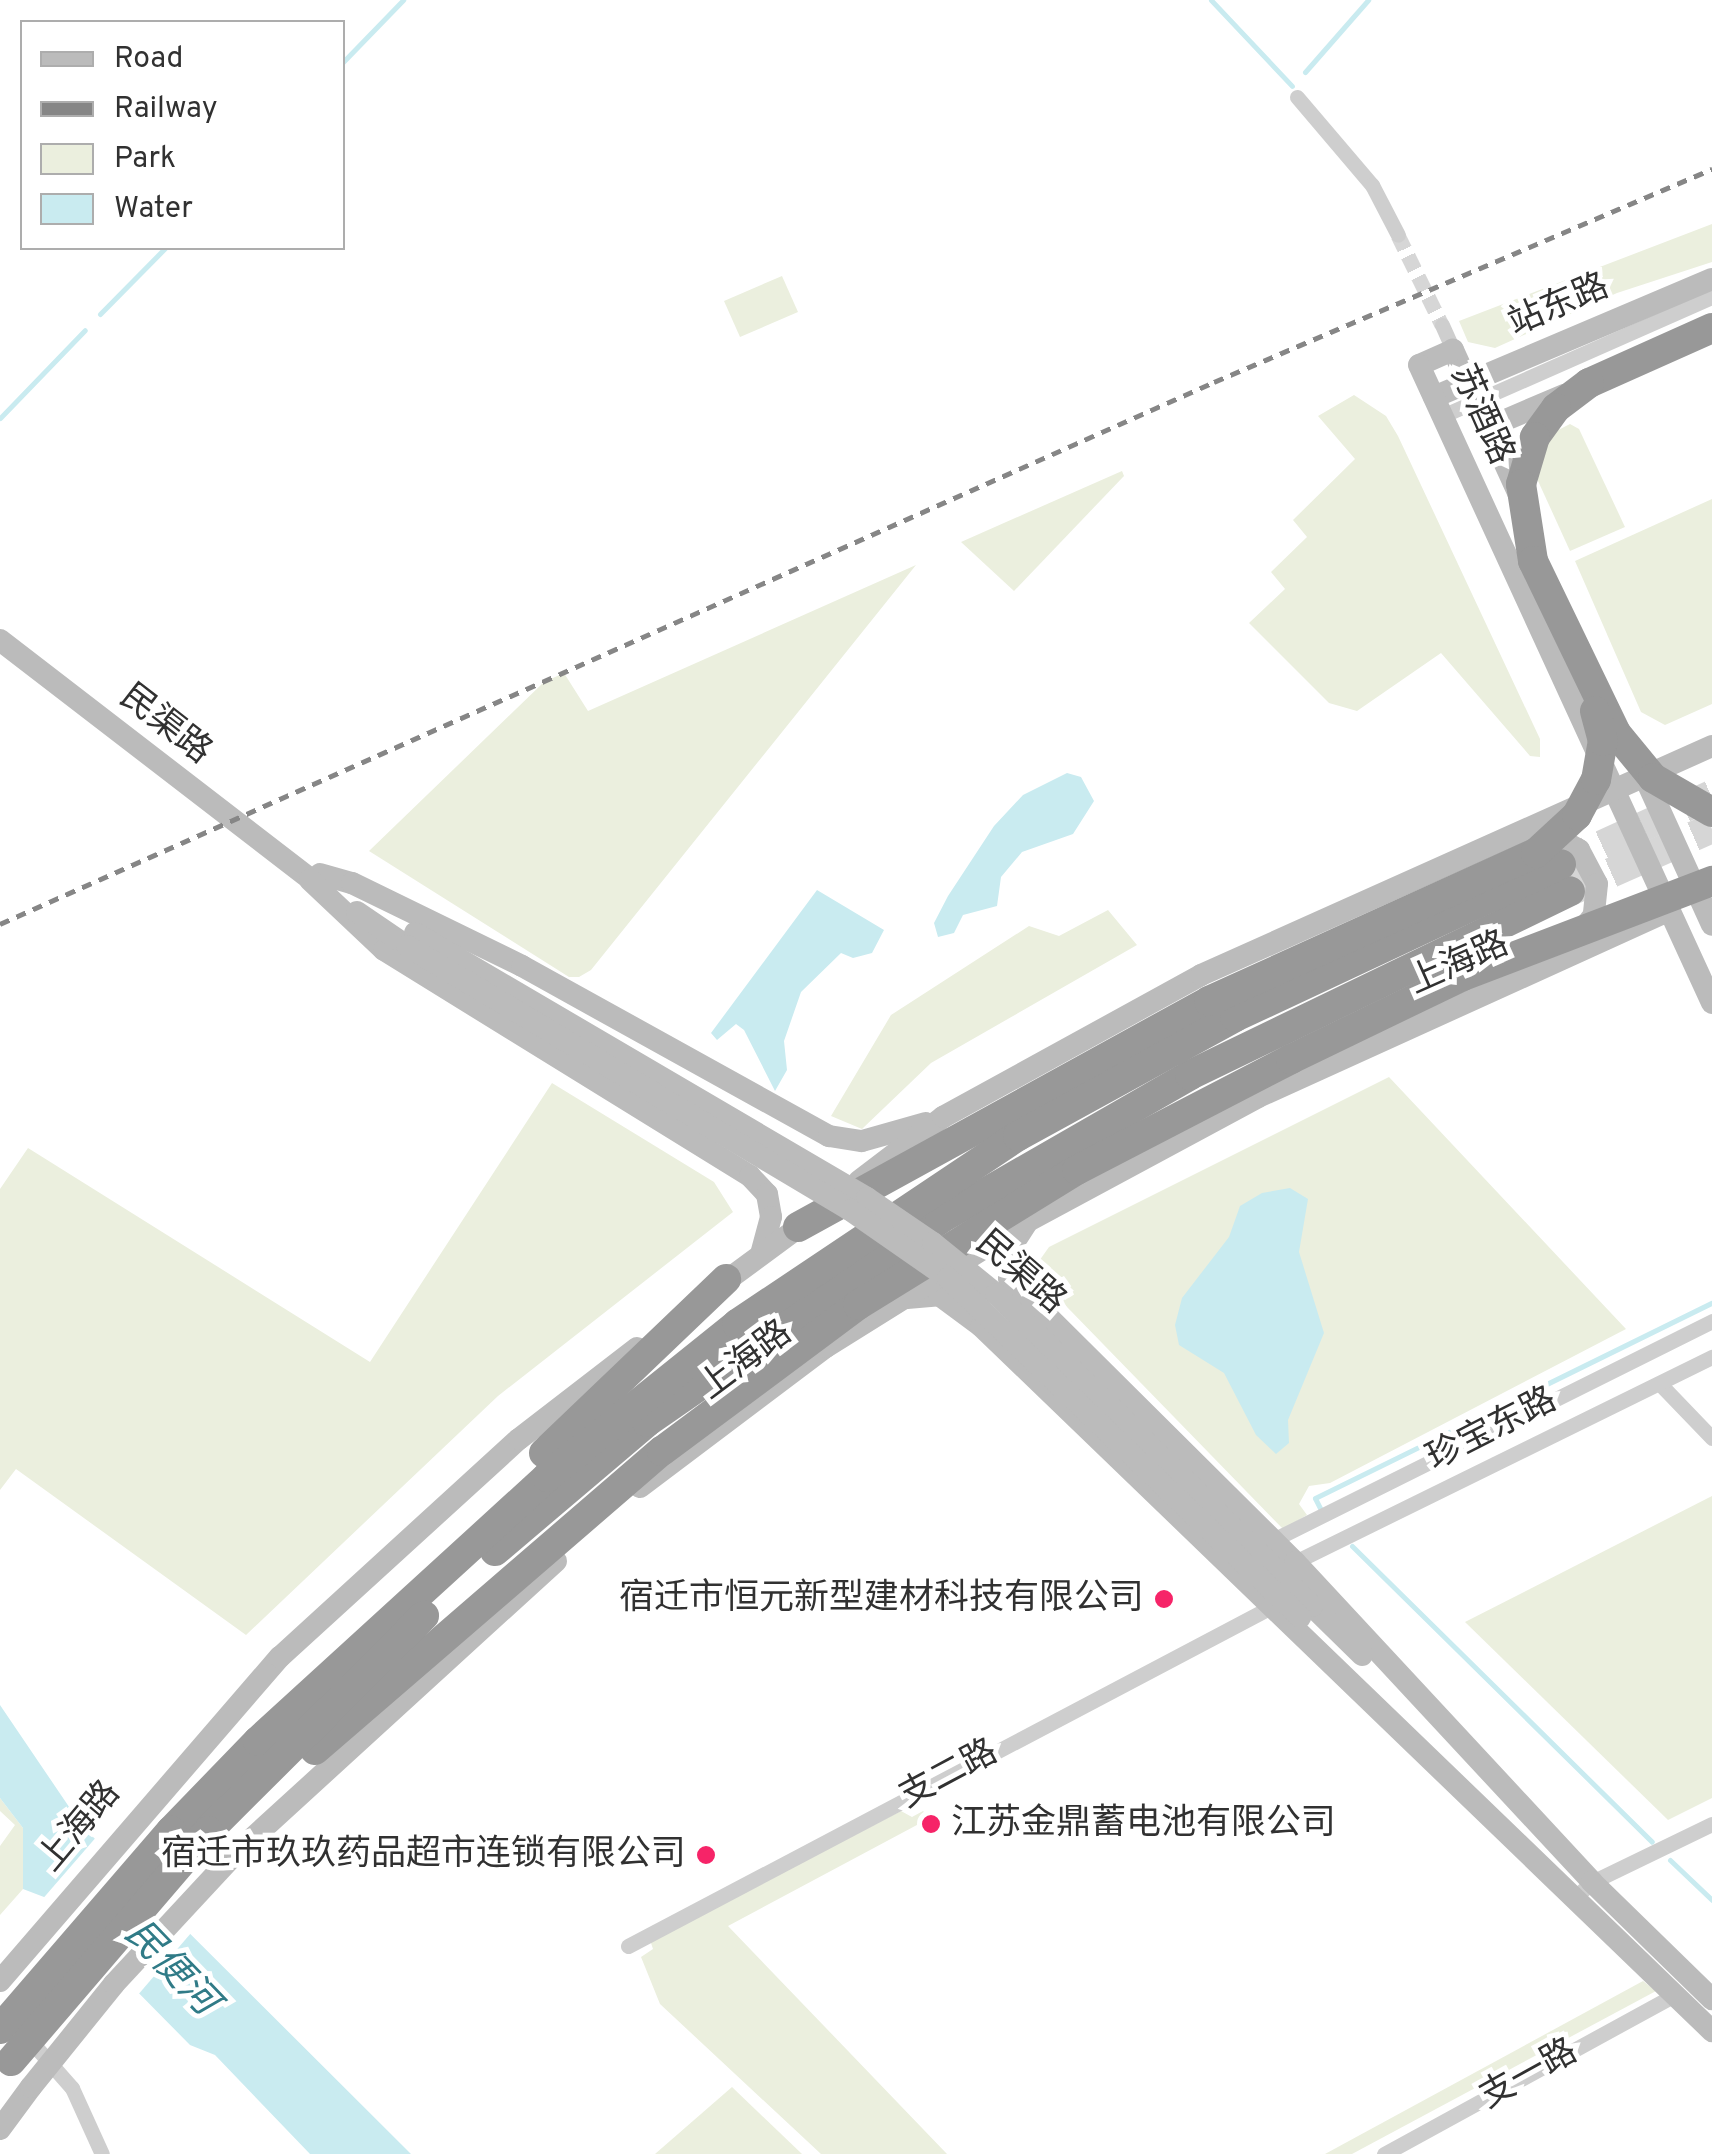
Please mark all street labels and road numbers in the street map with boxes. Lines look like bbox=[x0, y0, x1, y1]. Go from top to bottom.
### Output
street label: 站东路 bbox=[1502, 266, 1616, 346]
street label: 苏酒路 bbox=[1440, 358, 1522, 472]
street label: 民渠路 bbox=[111, 676, 219, 774]
street label: 上海路 bbox=[1402, 923, 1516, 1005]
street label: 民渠路 bbox=[967, 1223, 1073, 1323]
street label: 上海路 bbox=[691, 1313, 801, 1409]
street label: 珍宝东路 bbox=[1420, 1380, 1564, 1480]
street label: 支二路 bbox=[893, 1732, 1005, 1818]
street label: 上海路 bbox=[30, 1773, 130, 1881]
street label: 支一路 bbox=[1473, 2031, 1585, 2119]

